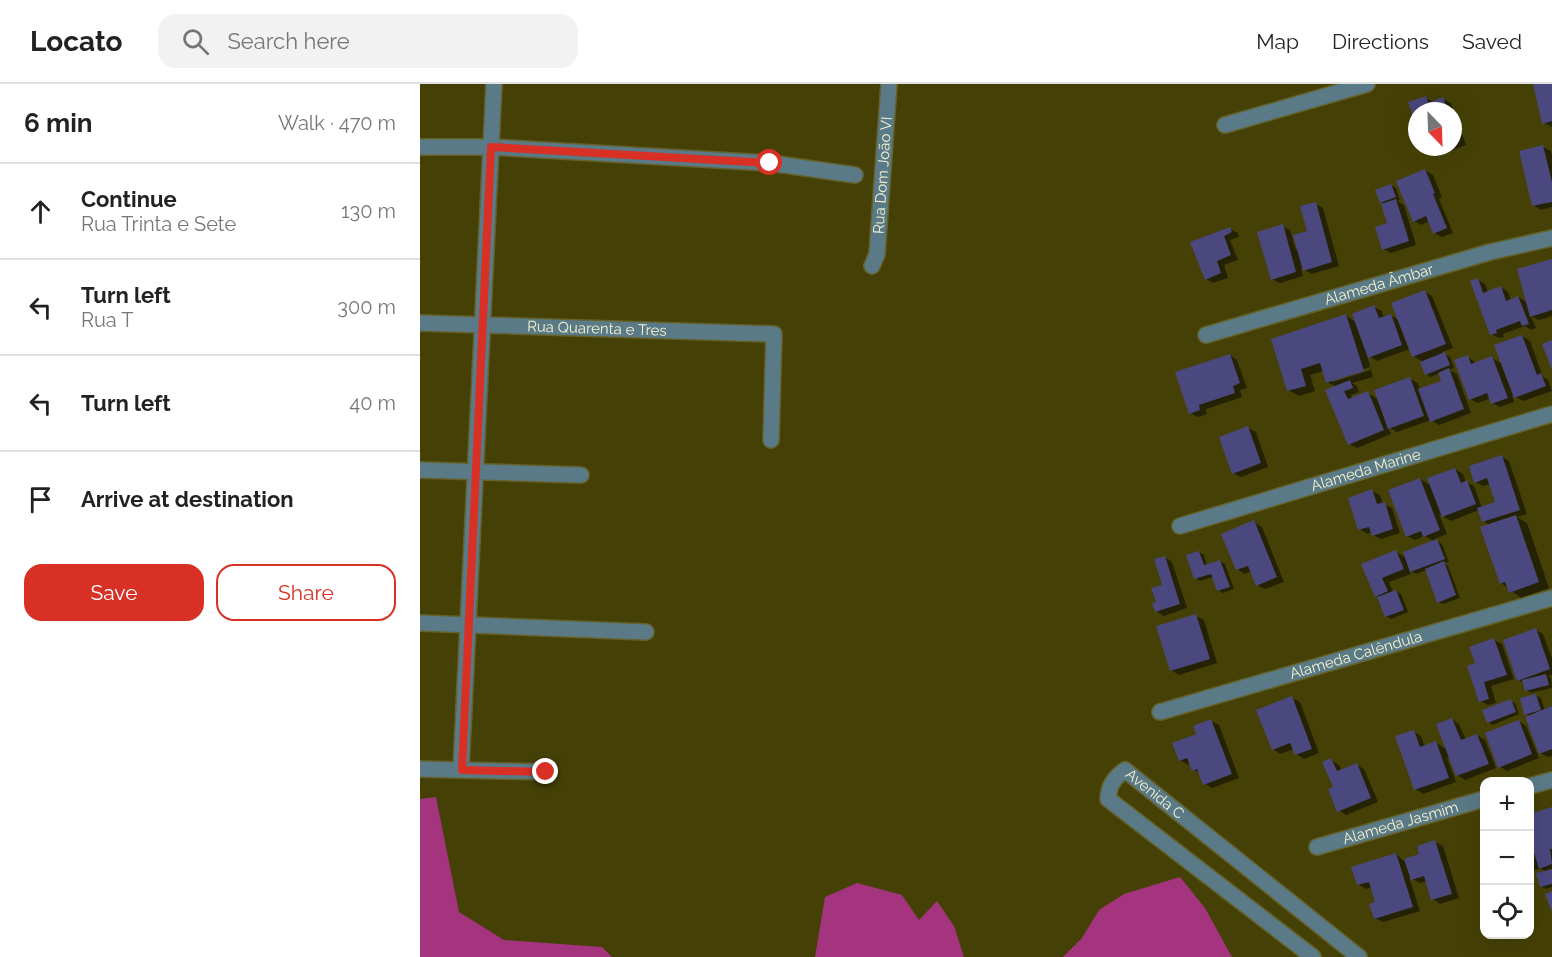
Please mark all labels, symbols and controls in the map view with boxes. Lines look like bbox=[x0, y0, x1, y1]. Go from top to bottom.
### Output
search box bbox=[158, 14, 578, 68]
text: Locato bbox=[30, 25, 122, 58]
icon: search bbox=[179, 25, 212, 58]
text: Search here bbox=[227, 28, 350, 54]
text: Map bbox=[1256, 29, 1299, 54]
text: Directions bbox=[1332, 29, 1429, 54]
text: Saved bbox=[1462, 29, 1522, 54]
north arrow bbox=[1408, 102, 1462, 156]
text: 6 min bbox=[24, 108, 93, 138]
text: Walk · 470 m bbox=[278, 111, 396, 135]
street label: Rua Dom João VI bbox=[869, 116, 896, 235]
route start bbox=[756, 149, 782, 175]
text: Continue bbox=[81, 186, 177, 212]
icon: ahead bbox=[24, 195, 57, 228]
text: 130 m bbox=[341, 199, 396, 223]
text: Rua Trinta e Sete bbox=[81, 212, 236, 236]
street label: Alameda Âmbar bbox=[1322, 260, 1436, 309]
text: Turn left bbox=[81, 282, 171, 308]
icon: left bbox=[24, 291, 57, 324]
text: 300 m bbox=[337, 295, 396, 319]
text: Rua T bbox=[81, 308, 133, 332]
street label: Rua Quarenta e Tres bbox=[527, 317, 667, 340]
icon: left bbox=[24, 387, 57, 420]
text: Turn left bbox=[81, 390, 171, 416]
text: 40 m bbox=[349, 391, 396, 415]
street label: Alameda Marine bbox=[1309, 445, 1423, 495]
icon: arrive bbox=[24, 483, 57, 516]
text: Arrive at destination bbox=[81, 486, 294, 512]
button: Save bbox=[24, 564, 204, 621]
button: Share bbox=[216, 564, 396, 621]
street label: Alameda Calêndula bbox=[1288, 627, 1424, 683]
route end bbox=[532, 758, 558, 784]
street label: Avenida C bbox=[1122, 765, 1188, 823]
map controls bbox=[1480, 777, 1534, 939]
button: + bbox=[1480, 777, 1534, 831]
street label: Alameda Jasmim bbox=[1341, 798, 1460, 848]
button: − bbox=[1480, 831, 1534, 885]
button: locate bbox=[1480, 885, 1534, 939]

